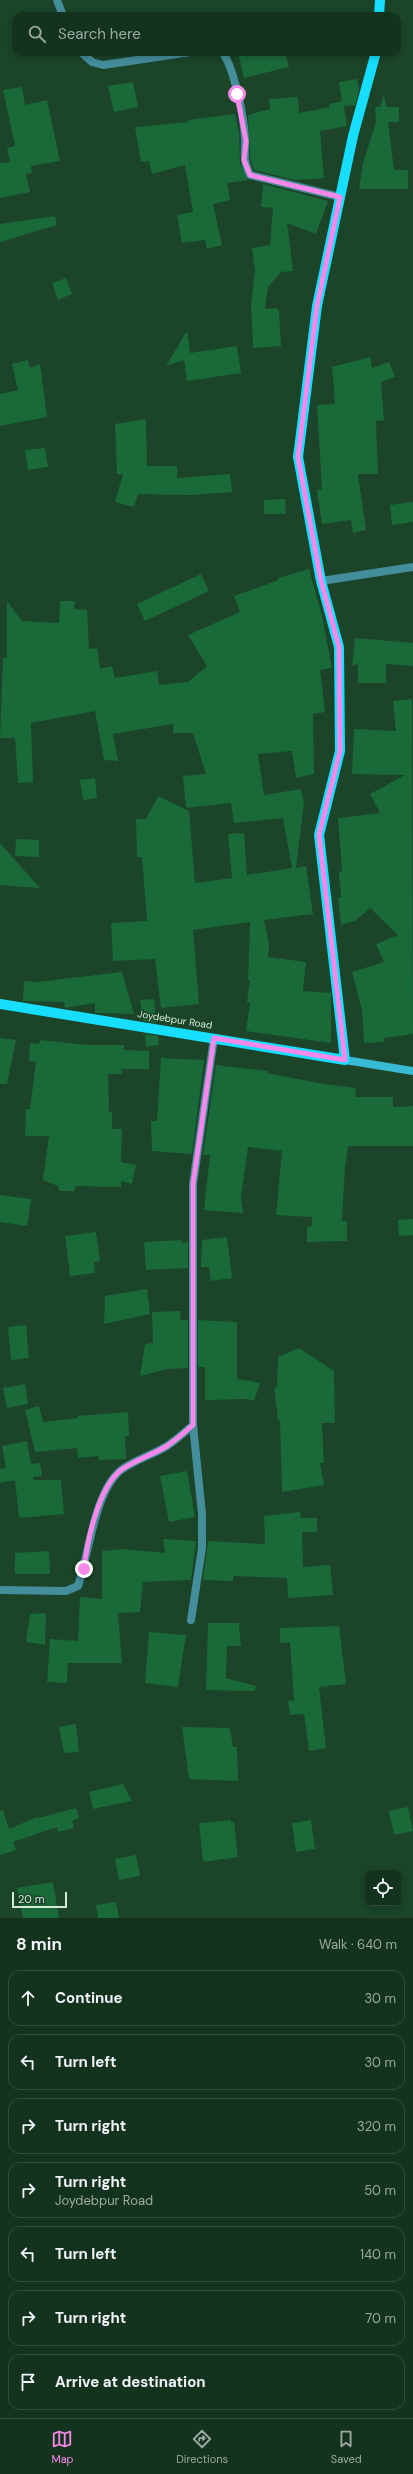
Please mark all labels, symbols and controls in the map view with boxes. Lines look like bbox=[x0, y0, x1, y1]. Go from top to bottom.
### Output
search box bbox=[12, 12, 401, 56]
icon: search bbox=[26, 23, 48, 45]
text: Search here bbox=[58, 24, 141, 44]
route start bbox=[228, 85, 246, 103]
street label: Joydebpur Road bbox=[137, 1007, 213, 1032]
route end bbox=[75, 1560, 93, 1578]
map controls bbox=[365, 1870, 401, 1906]
button: locate bbox=[365, 1870, 401, 1906]
scale bar bbox=[12, 1890, 67, 1909]
text: 20 m bbox=[18, 1892, 44, 1906]
text: 8 min bbox=[16, 1933, 62, 1955]
text: Walk · 640 m bbox=[319, 1936, 397, 1953]
icon: ahead bbox=[17, 1987, 39, 2009]
text: Continue bbox=[55, 1988, 123, 2008]
text: 30 m bbox=[364, 1990, 396, 2007]
icon: left bbox=[17, 2051, 39, 2073]
text: Turn left bbox=[55, 2052, 116, 2072]
text: 30 m bbox=[364, 2054, 396, 2071]
icon: right bbox=[17, 2115, 39, 2137]
text: Turn right bbox=[55, 2116, 126, 2136]
text: 320 m bbox=[357, 2118, 396, 2135]
text: Turn right bbox=[55, 2172, 126, 2192]
icon: right bbox=[17, 2179, 39, 2201]
text: 50 m bbox=[364, 2182, 396, 2199]
text: Joydebpur Road bbox=[55, 2192, 153, 2209]
icon: left bbox=[17, 2243, 39, 2265]
text: Turn left bbox=[55, 2244, 116, 2264]
text: 140 m bbox=[360, 2246, 396, 2263]
icon: right bbox=[17, 2307, 39, 2329]
text: Turn right bbox=[55, 2308, 126, 2328]
text: 70 m bbox=[365, 2310, 396, 2327]
icon: arrive bbox=[17, 2371, 39, 2393]
text: Arrive at destination bbox=[55, 2372, 206, 2392]
tab: Map bbox=[51, 2428, 74, 2466]
tab: Directions bbox=[176, 2428, 228, 2466]
tab: Saved bbox=[331, 2428, 362, 2466]

